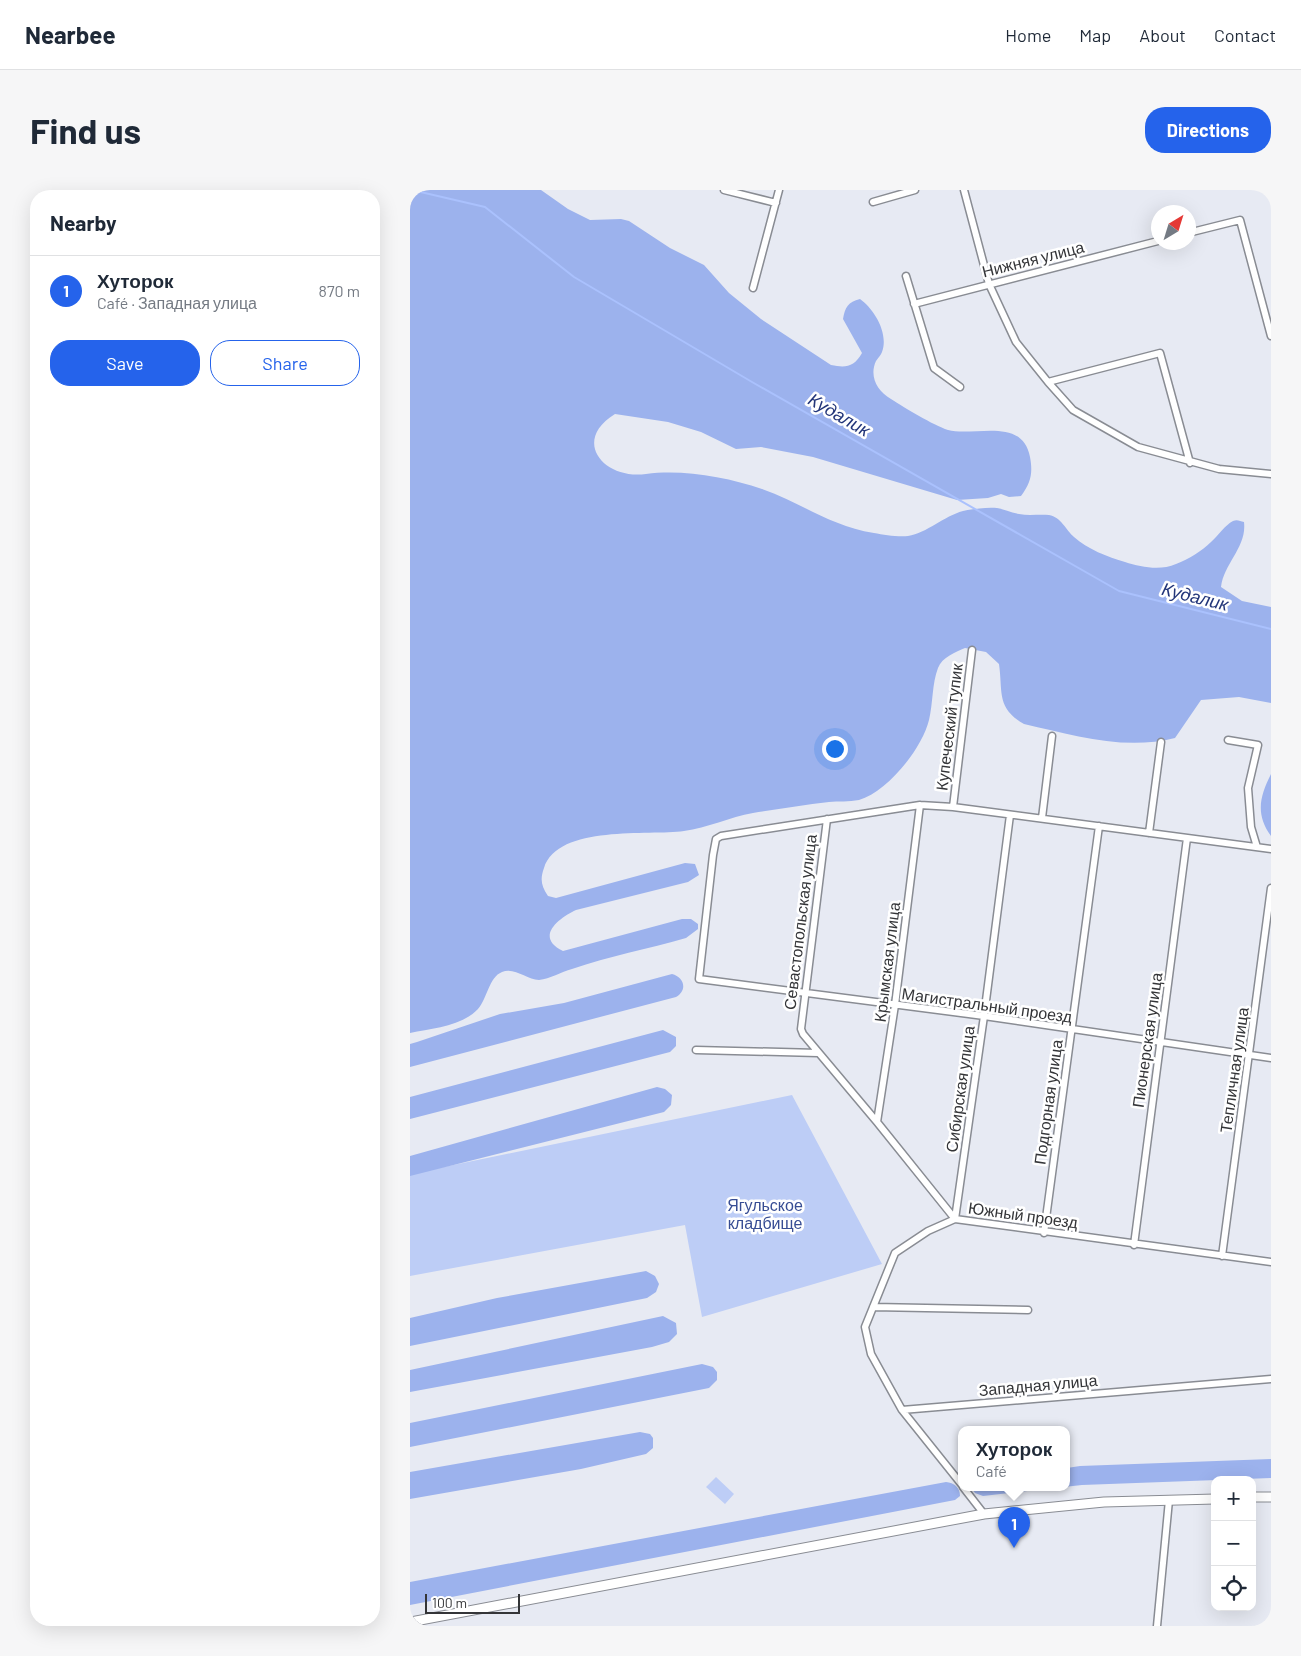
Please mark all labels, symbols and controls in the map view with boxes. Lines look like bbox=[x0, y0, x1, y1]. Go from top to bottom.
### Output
text: Nearbee bbox=[25, 20, 116, 49]
text: Home bbox=[1005, 24, 1051, 46]
text: Map bbox=[1079, 24, 1111, 46]
text: About bbox=[1139, 24, 1186, 46]
text: Contact bbox=[1214, 24, 1276, 46]
button: Directions bbox=[1145, 107, 1271, 153]
text: Find us bbox=[30, 109, 141, 151]
north arrow bbox=[1151, 205, 1196, 250]
text: Nearby bbox=[50, 210, 116, 235]
street label: Нижняя улица bbox=[980, 237, 1086, 280]
text: Хуторок bbox=[97, 269, 174, 292]
text: 1 bbox=[63, 281, 69, 300]
text: 870 m bbox=[319, 281, 360, 300]
text: Café · Западная улица bbox=[97, 293, 257, 312]
button: Save bbox=[50, 340, 200, 386]
button: Share bbox=[210, 340, 360, 386]
water label: Кудалик bbox=[805, 388, 876, 441]
water label: Кудалик bbox=[1160, 577, 1232, 615]
street label: Купеческий тупик bbox=[931, 661, 966, 792]
your location bbox=[822, 736, 848, 762]
street label: Севастопольская улица bbox=[779, 833, 820, 1011]
street label: Крымская улица bbox=[870, 901, 903, 1023]
street label: Пионерская улица bbox=[1128, 971, 1165, 1109]
street label: Магистральный проезд bbox=[901, 983, 1074, 1026]
street label: Тепличная улица bbox=[1215, 1006, 1252, 1134]
street label: Сибирская улица bbox=[941, 1024, 978, 1153]
street label: Подгорная улица bbox=[1029, 1038, 1066, 1166]
park label: Ягульское кладбище bbox=[727, 1195, 803, 1232]
street label: Южный проезд bbox=[967, 1197, 1080, 1232]
street label: Западная улица bbox=[978, 1370, 1098, 1399]
popup bbox=[958, 1426, 1070, 1491]
text: Хуторок bbox=[976, 1437, 1052, 1460]
text: Café bbox=[976, 1461, 1007, 1480]
map controls bbox=[1211, 1476, 1256, 1611]
button: + bbox=[1211, 1476, 1256, 1521]
pin: 1 bbox=[998, 1507, 1030, 1548]
button: − bbox=[1211, 1521, 1256, 1566]
button: locate bbox=[1211, 1566, 1256, 1611]
scale bar bbox=[425, 1591, 520, 1614]
text: 100 m bbox=[432, 1594, 467, 1611]

